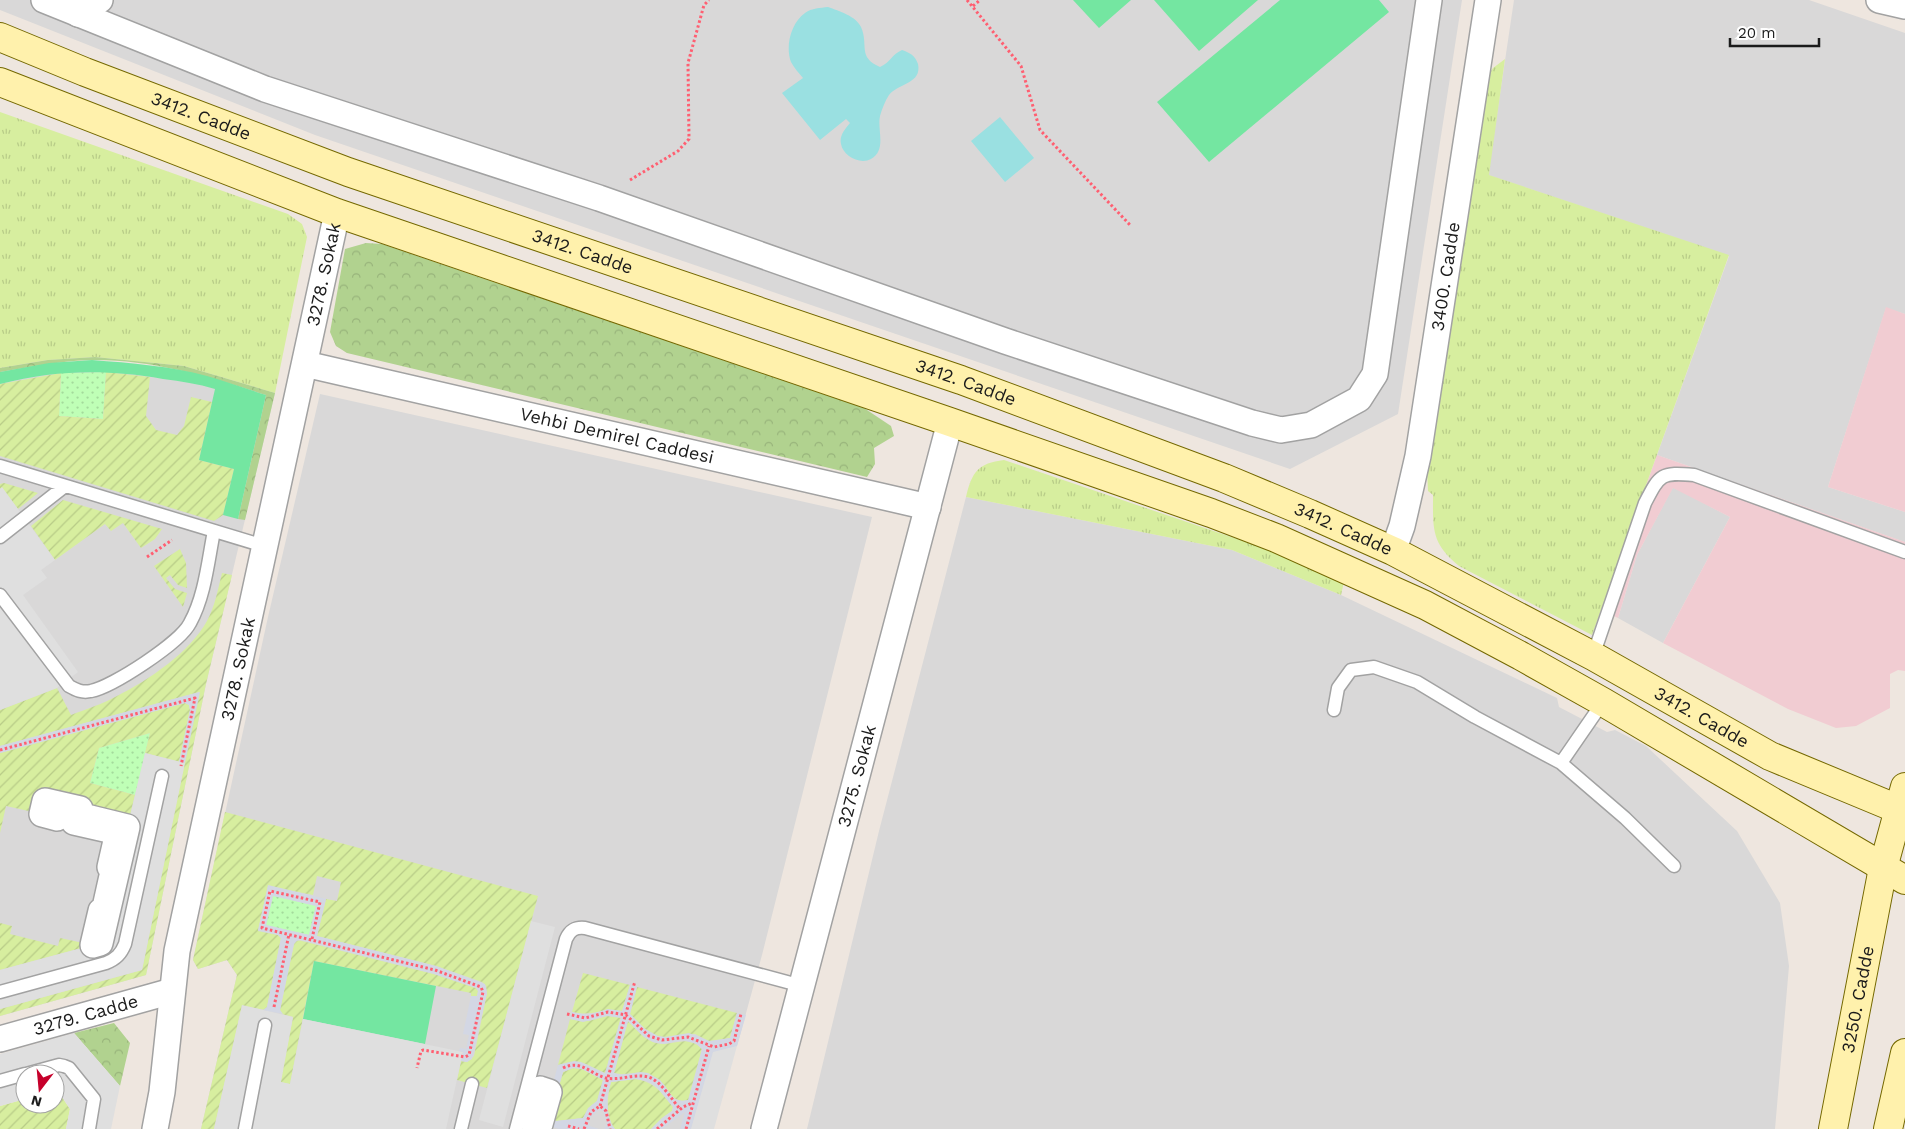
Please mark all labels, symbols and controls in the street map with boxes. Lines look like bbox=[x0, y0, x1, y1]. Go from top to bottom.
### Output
scale bar bbox=[1730, 15, 1819, 47]
text: 20 m bbox=[1738, 24, 1776, 42]
street label: 3412. Cadde bbox=[148, 87, 254, 144]
street label: 3278. Sokak bbox=[302, 220, 345, 328]
street label: 3400. Cadde bbox=[1426, 220, 1464, 332]
street label: 3412. Cadde bbox=[530, 224, 636, 278]
street label: 3412. Cadde bbox=[913, 354, 1019, 410]
street label: Vehbi Demirel Caddesi bbox=[518, 403, 716, 468]
street label: 3412. Cadde bbox=[1291, 498, 1396, 559]
street label: 3278. Sokak bbox=[216, 615, 259, 723]
street label: 3412. Cadde bbox=[1651, 682, 1753, 752]
street label: 3275. Sokak bbox=[833, 722, 880, 829]
street label: 3250. Cadde bbox=[1837, 944, 1878, 1055]
street label: 3279. Cadde bbox=[31, 990, 140, 1039]
north arrow bbox=[15, 1064, 65, 1114]
text: N bbox=[29, 1092, 44, 1111]

